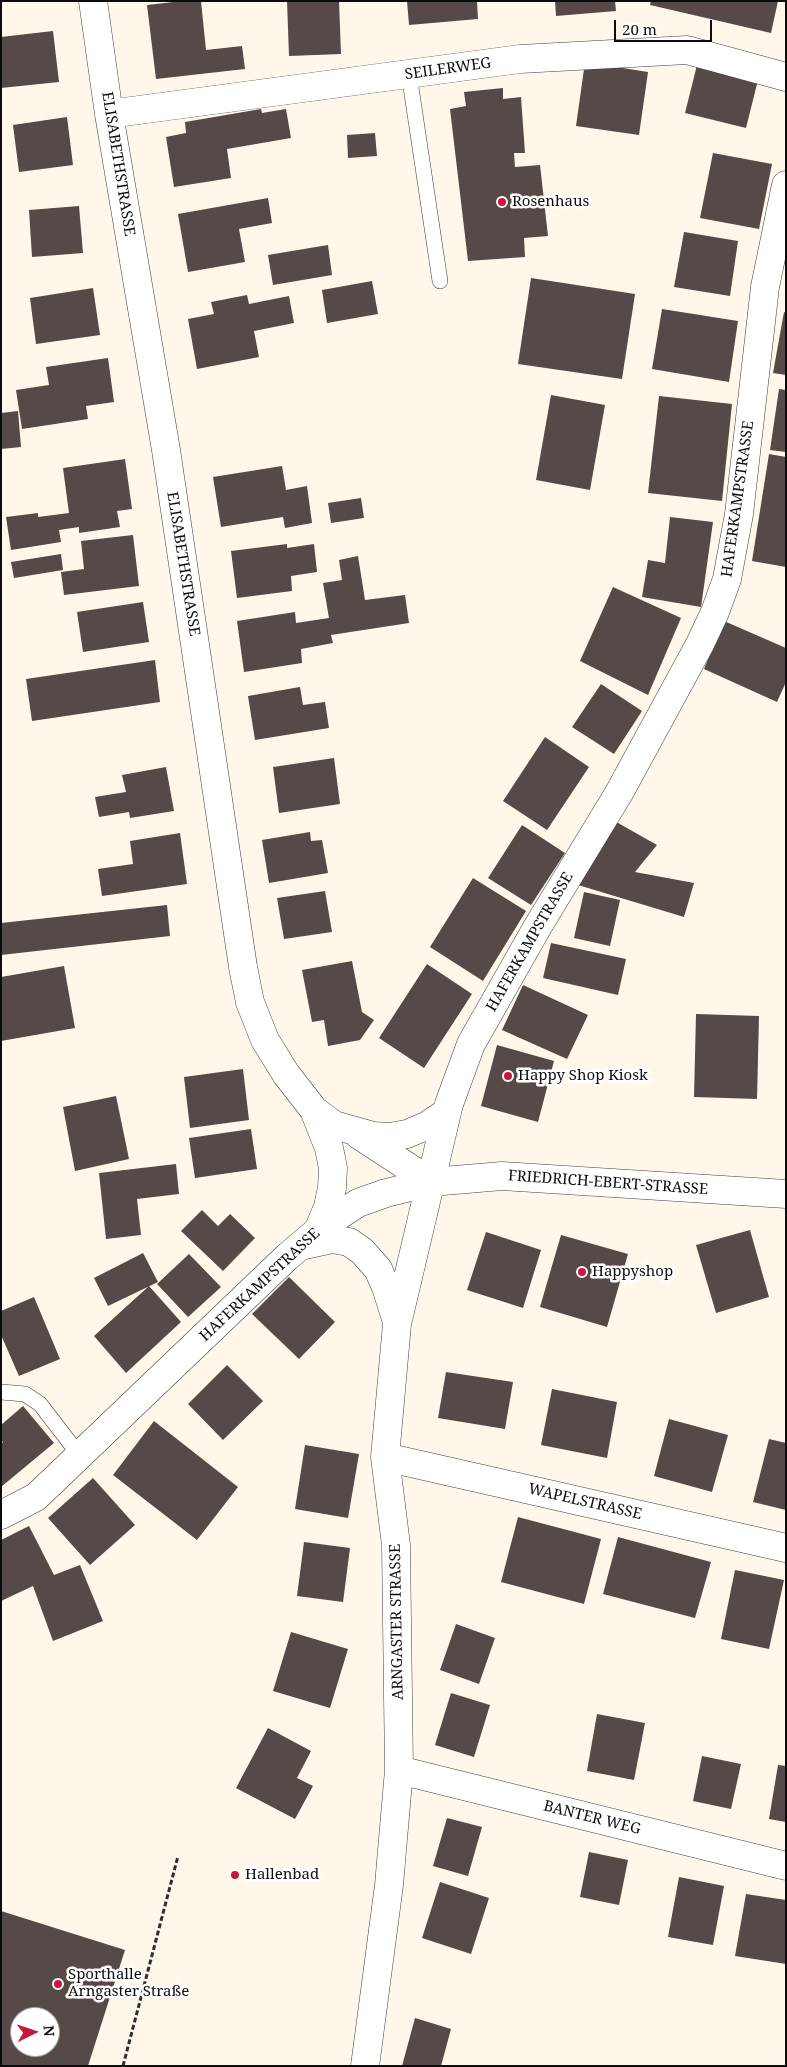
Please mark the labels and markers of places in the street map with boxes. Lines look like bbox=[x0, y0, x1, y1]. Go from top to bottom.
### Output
place label: Rosenhaus bbox=[512, 193, 589, 211]
marker: Rosenhaus bbox=[496, 196, 508, 208]
place label: Happy Shop Kiosk bbox=[518, 1067, 648, 1085]
marker: Happy Shop Kiosk bbox=[502, 1070, 514, 1082]
place label: Happyshop bbox=[592, 1263, 673, 1281]
marker: Happyshop bbox=[576, 1266, 588, 1278]
place label: Hallenbad bbox=[245, 1866, 319, 1884]
marker: Hallenbad bbox=[229, 1869, 241, 1881]
place label: Sporthalle Arngaster Straße bbox=[68, 1966, 189, 2001]
marker: Sporthalle Arngaster Straße bbox=[52, 1978, 64, 1990]

